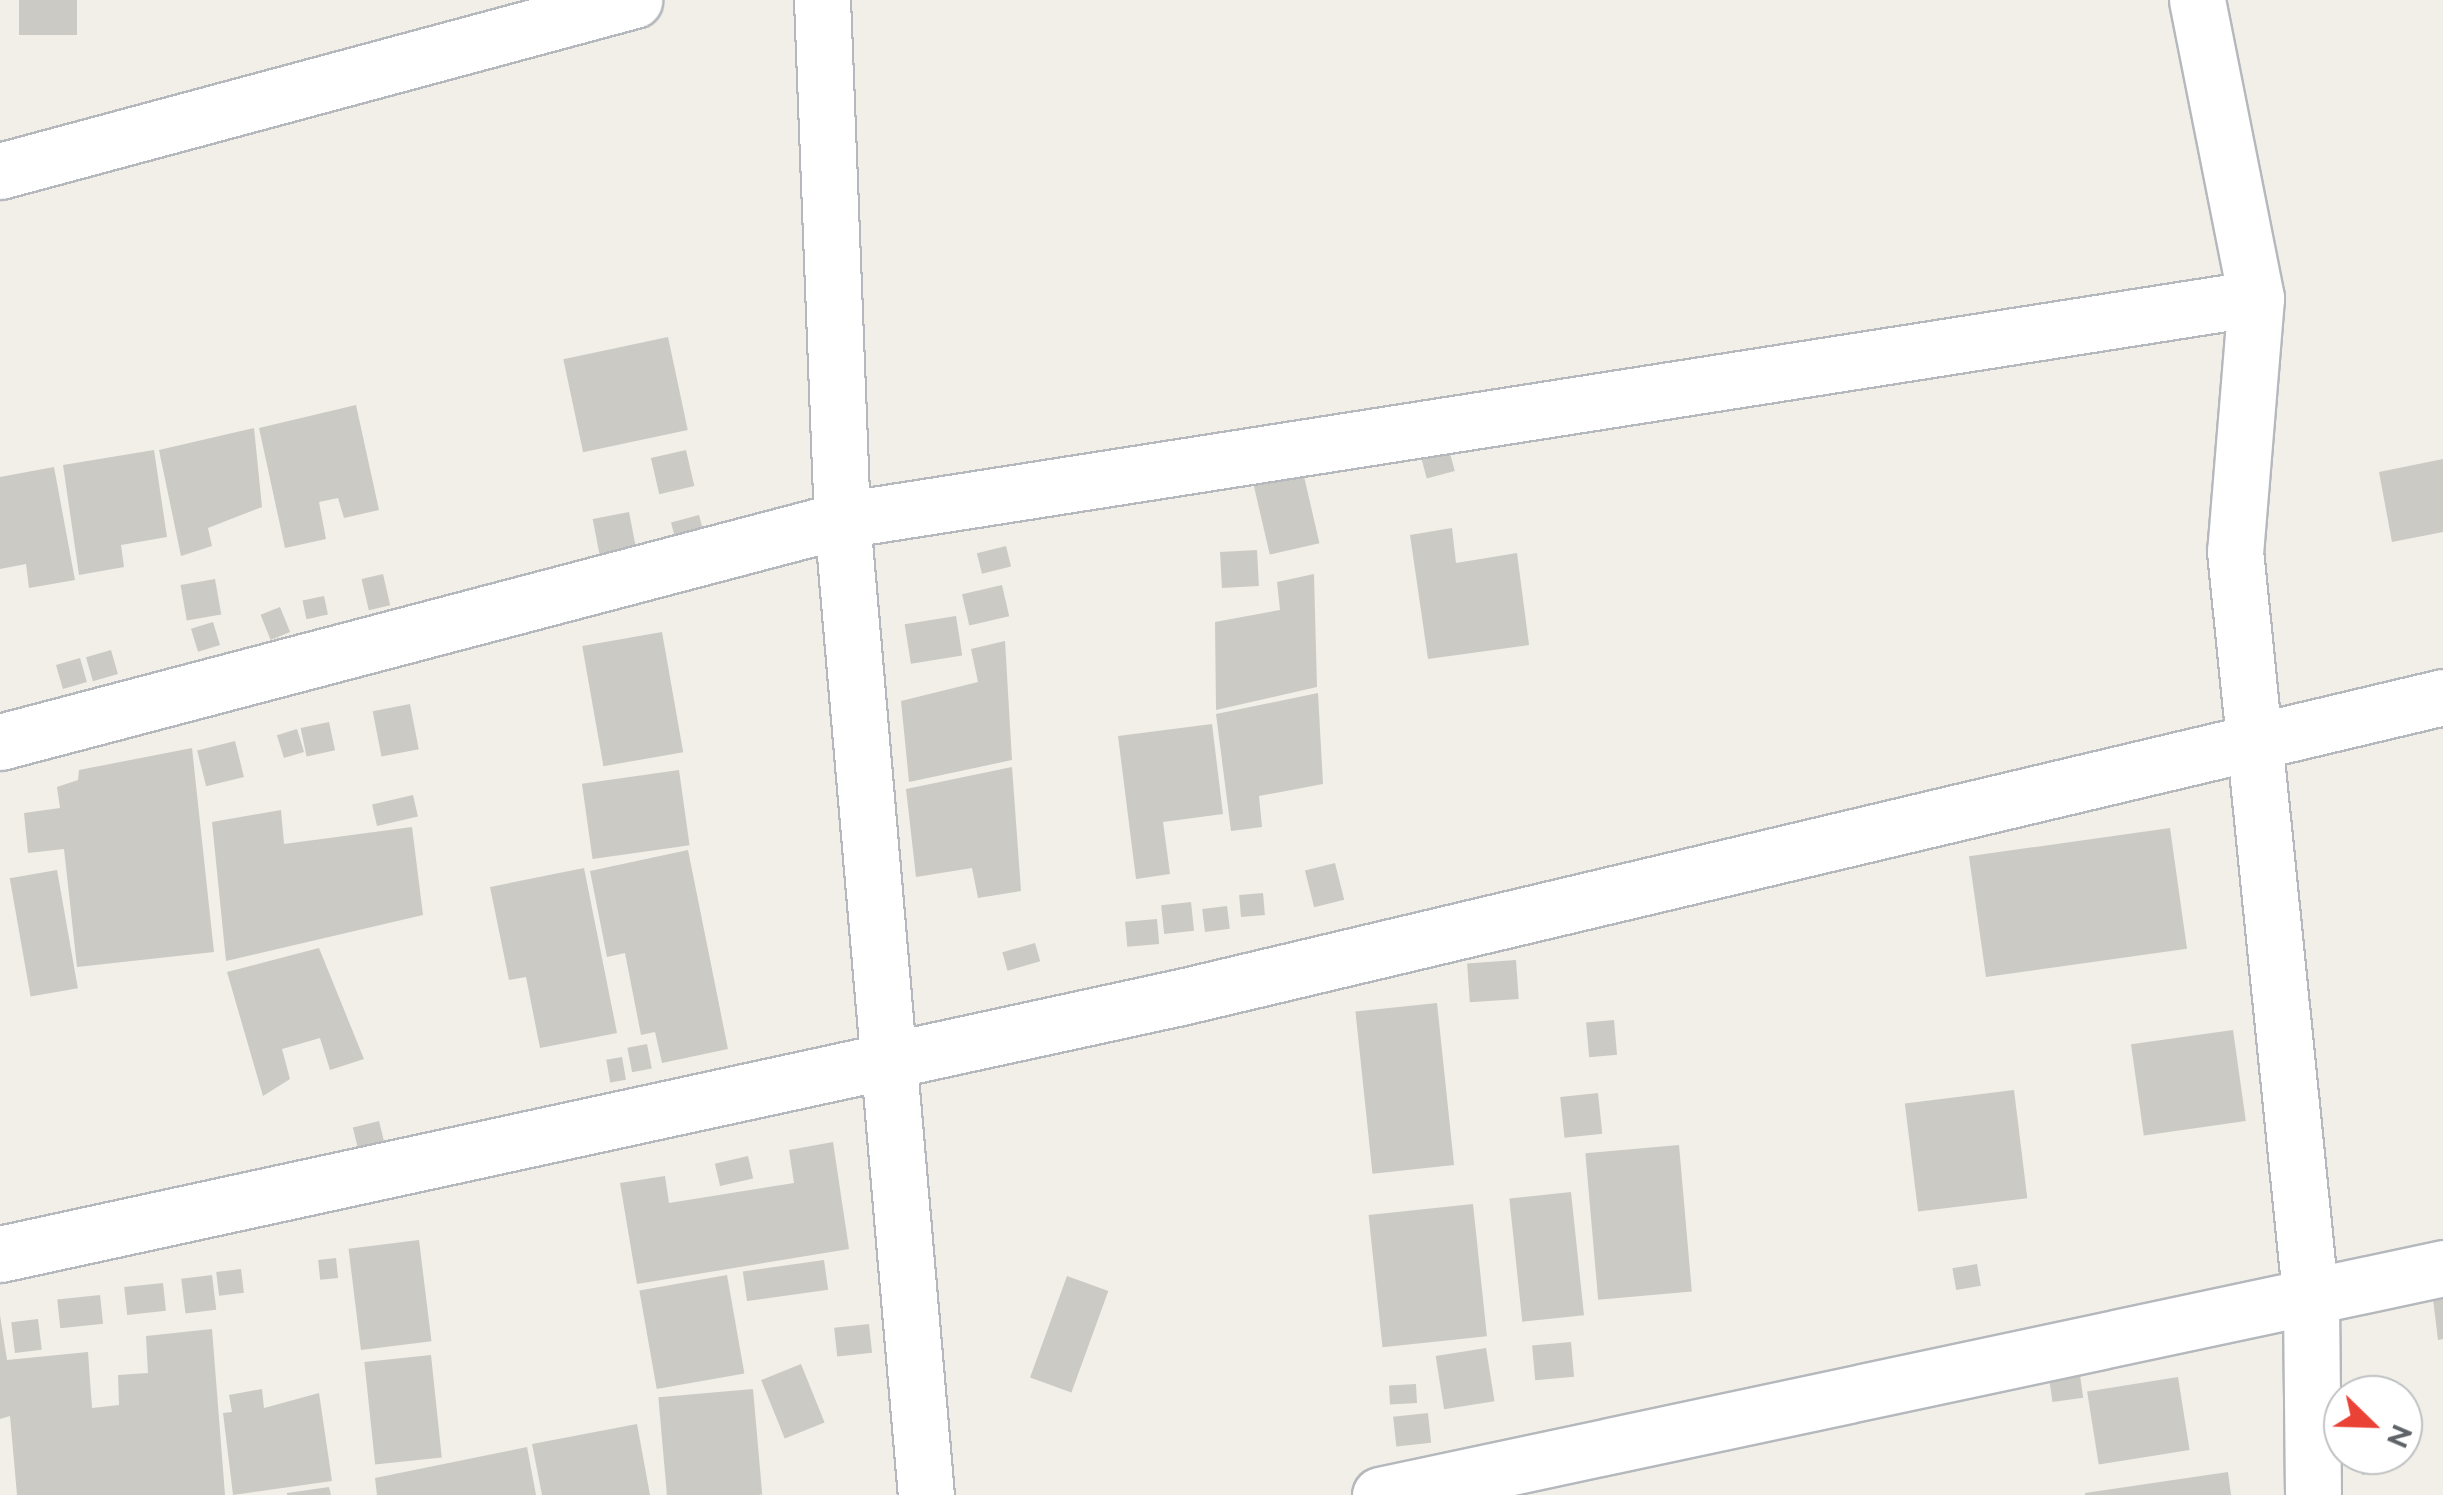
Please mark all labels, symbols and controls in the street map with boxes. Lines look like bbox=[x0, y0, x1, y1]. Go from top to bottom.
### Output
north arrow bbox=[2323, 1375, 2423, 1475]
text: N bbox=[2380, 1420, 2419, 1452]

